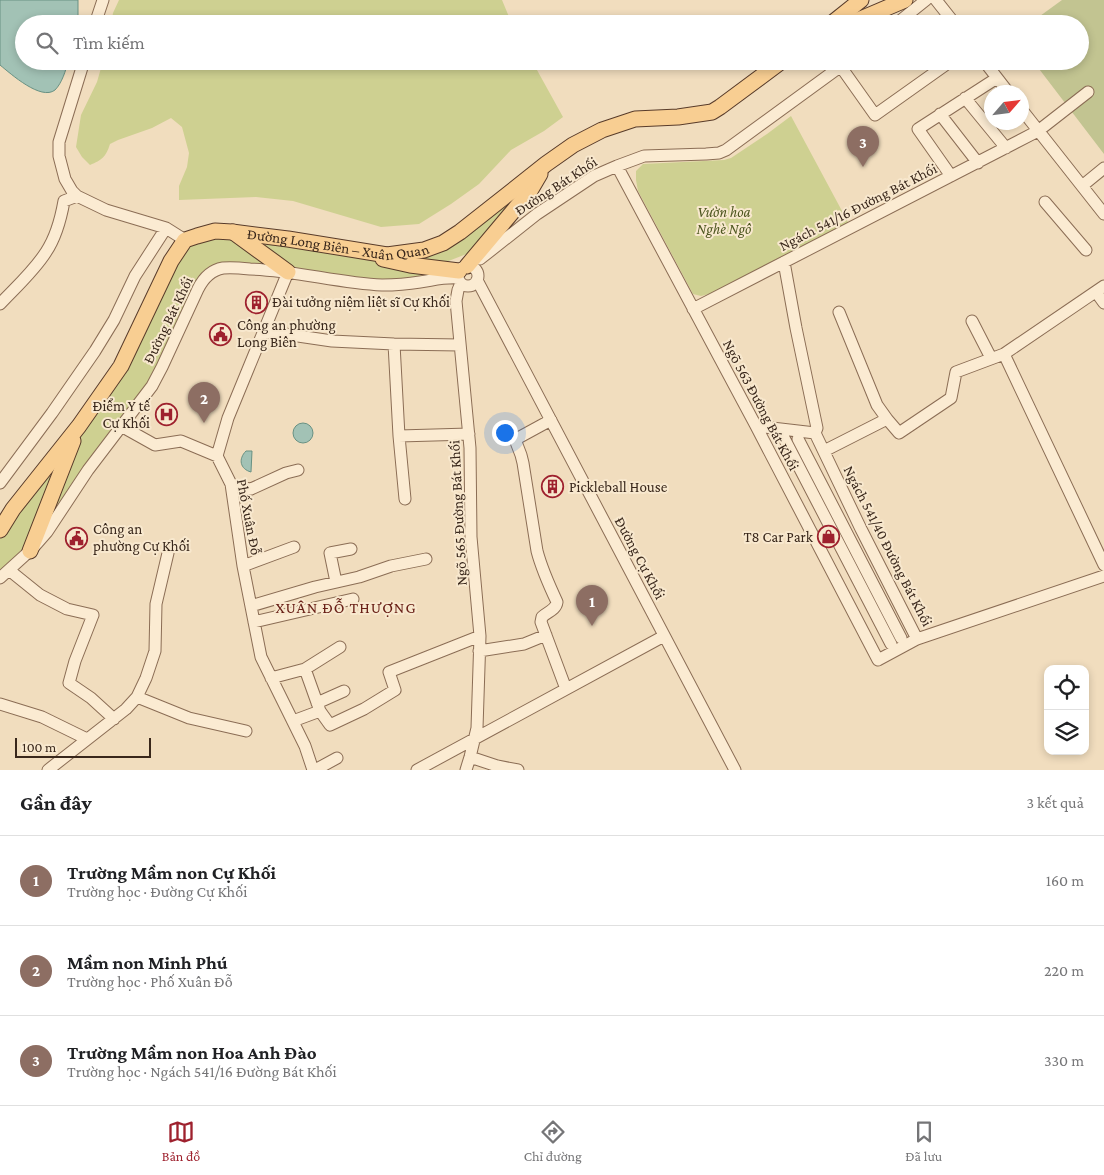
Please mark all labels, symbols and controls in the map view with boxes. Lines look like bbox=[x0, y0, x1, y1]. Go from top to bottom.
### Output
search box bbox=[15, 15, 1089, 70]
icon: search bbox=[33, 29, 61, 57]
text: Tìm kiếm bbox=[73, 32, 145, 53]
north arrow bbox=[984, 85, 1029, 130]
pin: 3 bbox=[847, 126, 879, 167]
street label: Đường Bát Khối bbox=[511, 153, 601, 219]
street label: Ngách 541/16 Đường Bát Khối bbox=[776, 159, 940, 255]
park label: Vườn hoa Nghè Ngô bbox=[697, 204, 752, 238]
street label: Đường Long Biên – Xuân Quan bbox=[246, 226, 431, 263]
street label: Đường Bát Khối bbox=[139, 274, 197, 366]
building icon: Đài tưởng niệm liệt sĩ Cự Khối bbox=[244, 290, 268, 314]
place label: Đài tưởng niệm liệt sĩ Cự Khối bbox=[272, 293, 450, 311]
place label: Công an phường Long Biên bbox=[237, 317, 336, 351]
public building icon: Công an phường Long Biên bbox=[209, 322, 233, 346]
street label: Ngõ 563 Đường Bát Khối bbox=[719, 336, 803, 474]
pin: 2 bbox=[188, 382, 220, 423]
place label: Điểm Y tế Cự Khối bbox=[92, 397, 150, 432]
hospital icon: Điểm Y tế Cự Khối bbox=[154, 403, 178, 427]
your location bbox=[492, 420, 518, 446]
street label: Ngõ 565 Đường Bát Khối bbox=[445, 440, 471, 586]
street label: Ngách 541/40 Đường Bát Khối bbox=[840, 463, 936, 629]
building icon: Pickleball House bbox=[541, 475, 565, 499]
street label: Phố Xuân Đỗ bbox=[234, 477, 265, 556]
place label: Pickleball House bbox=[569, 479, 668, 495]
street label: Đường Cự Khối bbox=[611, 514, 669, 602]
place label: Công an phường Cự Khối bbox=[93, 521, 190, 555]
shop icon: T8 Car Park bbox=[817, 525, 841, 549]
public building icon: Công an phường Cự Khối bbox=[65, 526, 89, 550]
place label: T8 Car Park bbox=[744, 529, 814, 545]
pin: 1 bbox=[576, 585, 608, 626]
district label: XUÂN ĐỖ THƯỢNG bbox=[275, 598, 417, 617]
map controls bbox=[1044, 665, 1089, 755]
button: locate bbox=[1044, 665, 1089, 710]
button: layers bbox=[1044, 710, 1089, 755]
scale bar bbox=[15, 735, 151, 758]
text: 100 m bbox=[22, 739, 56, 755]
text: Gần đây bbox=[20, 791, 92, 815]
text: 3 kết quả bbox=[1026, 794, 1084, 811]
text: Trường Mầm non Cự Khối bbox=[67, 862, 276, 883]
text: 1 bbox=[33, 872, 39, 889]
text: 160 m bbox=[1046, 872, 1084, 889]
text: Trường học · Đường Cự Khối bbox=[67, 883, 247, 900]
text: Mầm non Minh Phú bbox=[67, 952, 228, 973]
text: 2 bbox=[32, 962, 40, 979]
text: 220 m bbox=[1044, 962, 1084, 979]
text: Trường học · Phố Xuân Đỗ bbox=[67, 973, 233, 990]
text: Trường Mầm non Hoa Anh Đào bbox=[67, 1042, 317, 1063]
text: 3 bbox=[32, 1052, 40, 1069]
text: 330 m bbox=[1044, 1052, 1084, 1069]
text: Trường học · Ngách 541/16 Đường Bát Khối bbox=[67, 1063, 337, 1080]
tab: Bản đồ bbox=[162, 1118, 200, 1164]
tab: Chỉ đường bbox=[524, 1118, 582, 1164]
tab: Đã lưu bbox=[905, 1118, 942, 1164]

